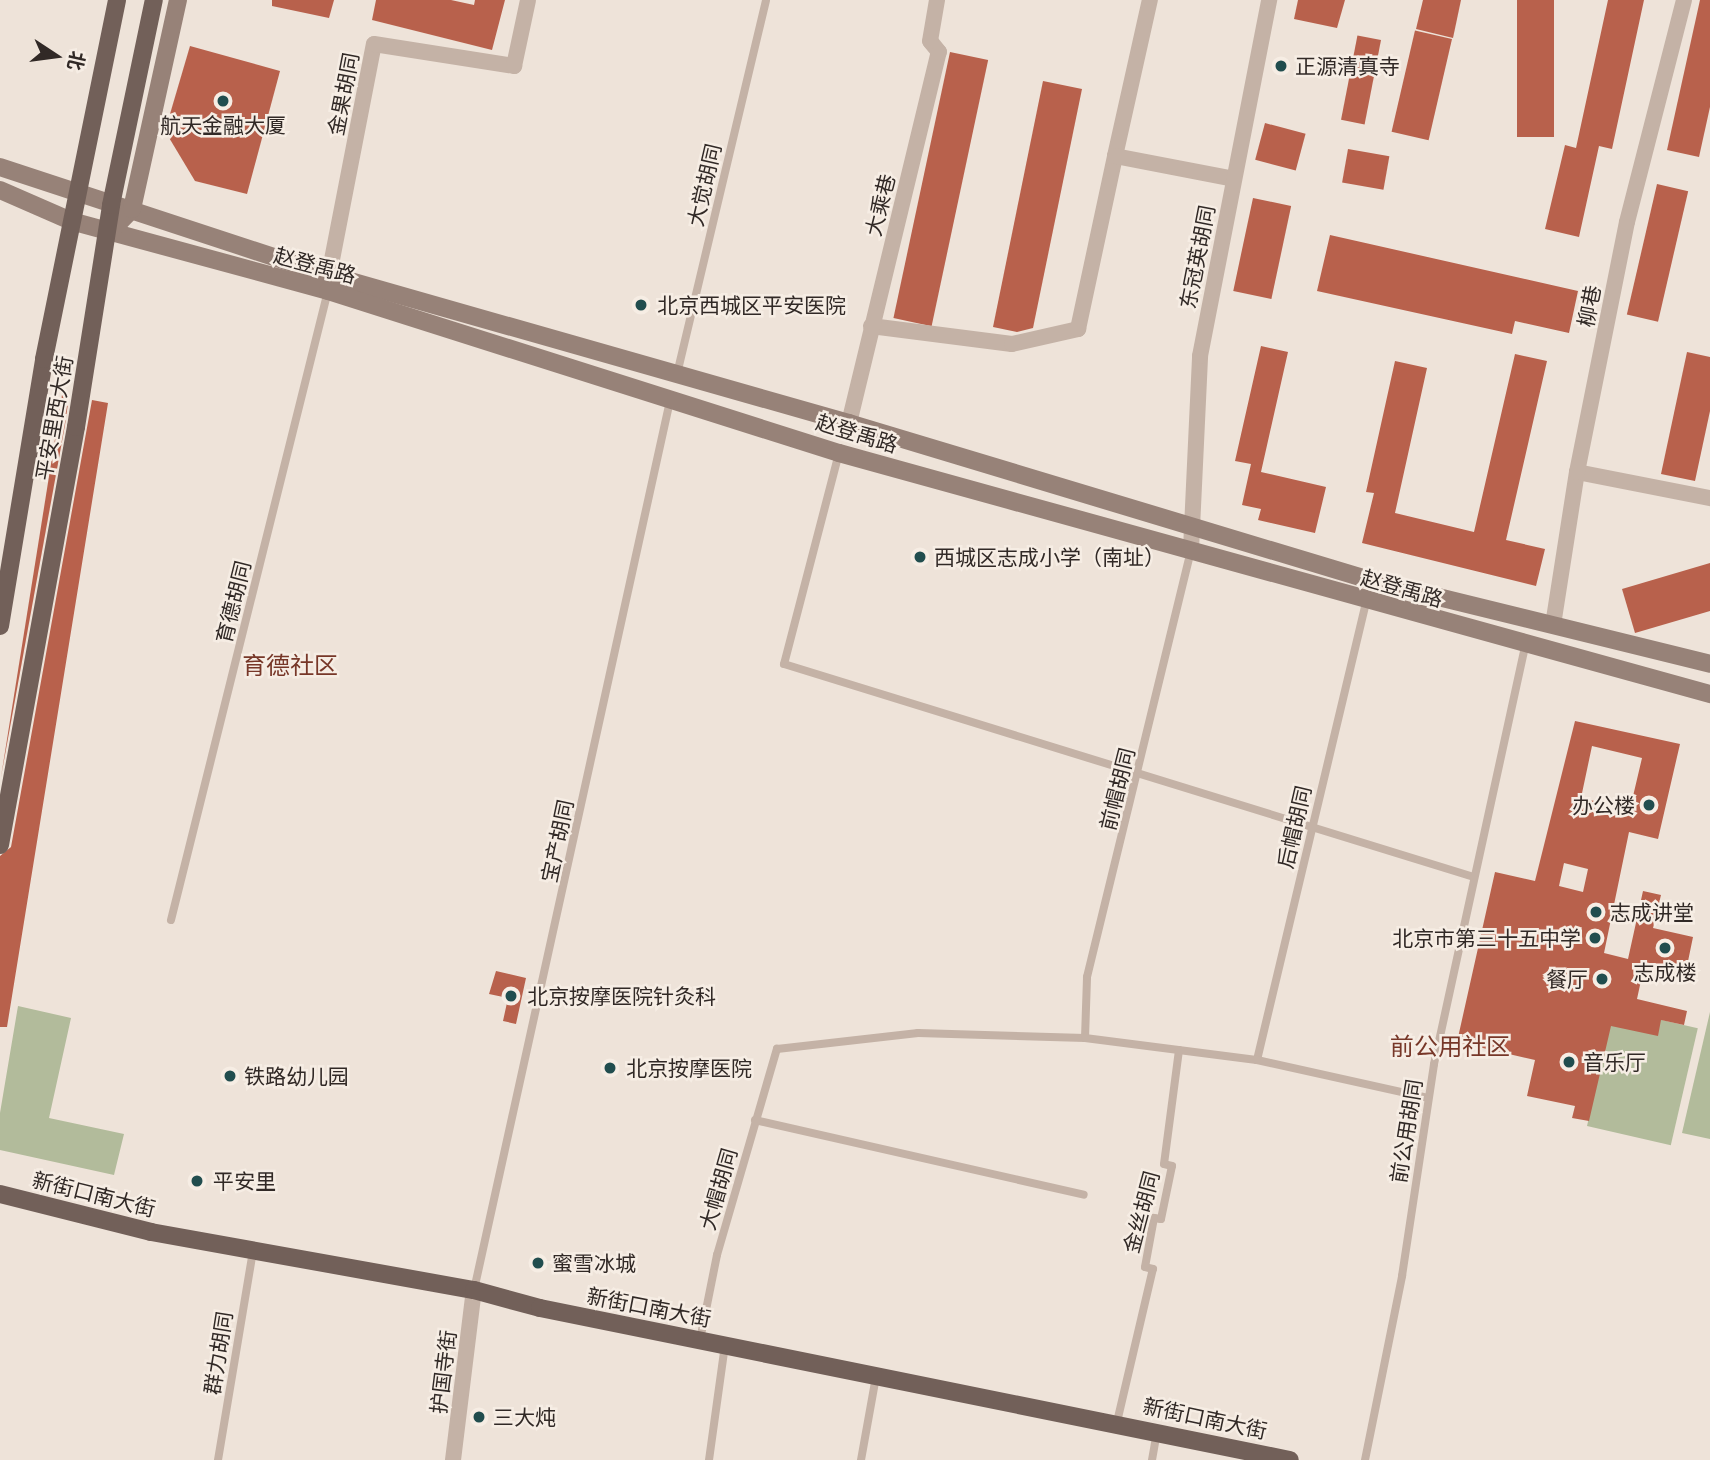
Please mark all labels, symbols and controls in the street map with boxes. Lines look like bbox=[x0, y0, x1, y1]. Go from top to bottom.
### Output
north arrow bbox=[21, 21, 91, 91]
text: 北 bbox=[62, 49, 91, 73]
street label: 金果胡同 bbox=[323, 50, 363, 138]
place label: 正源清真寺 bbox=[1295, 53, 1400, 79]
marker: 正源清真寺 bbox=[1273, 58, 1289, 74]
marker: 航天金融大厦 bbox=[215, 93, 231, 109]
place label: 航天金融大厦 bbox=[160, 112, 286, 138]
street label: 大觉胡同 bbox=[682, 141, 726, 229]
street label: 大乘巷 bbox=[860, 171, 900, 239]
street label: 东冠英胡同 bbox=[1175, 203, 1219, 311]
street label: 赵登禹路 bbox=[271, 242, 359, 288]
street label: 柳巷 bbox=[1573, 283, 1605, 329]
place label: 北京西城区平安医院 bbox=[657, 292, 846, 318]
marker: 北京西城区平安医院 bbox=[631, 295, 651, 315]
street label: 平安里西大街 bbox=[31, 354, 77, 482]
street label: 赵登禹路 bbox=[813, 409, 901, 457]
place label: 西城区志成小学（南址） bbox=[934, 544, 1165, 570]
marker: 西城区志成小学（南址） bbox=[912, 549, 928, 565]
street label: 育德胡同 bbox=[211, 558, 255, 646]
street label: 赵登禹路 bbox=[1358, 564, 1446, 612]
district label: 育德社区 bbox=[242, 651, 338, 679]
street label: 前帽胡同 bbox=[1095, 745, 1139, 833]
street label: 后帽胡同 bbox=[1272, 783, 1316, 871]
place label: 办公楼 bbox=[1572, 792, 1635, 818]
street label: 宝产胡同 bbox=[536, 797, 578, 885]
marker: 办公楼 bbox=[1641, 797, 1657, 813]
place label: 志成讲堂 bbox=[1610, 899, 1694, 925]
marker: 志成讲堂 bbox=[1588, 904, 1604, 920]
place label: 北京市第三十五中学 bbox=[1392, 925, 1581, 951]
marker: 北京市第三十五中学 bbox=[1587, 930, 1603, 946]
marker: 志成楼 bbox=[1657, 940, 1673, 956]
place label: 志成楼 bbox=[1634, 959, 1696, 985]
place label: 餐厅 bbox=[1546, 966, 1588, 992]
marker: 餐厅 bbox=[1594, 971, 1610, 987]
place label: 北京按摩医院针灸科 bbox=[527, 983, 716, 1009]
marker: 北京按摩医院针灸科 bbox=[501, 986, 521, 1006]
district label: 前公用社区 bbox=[1390, 1032, 1510, 1060]
place label: 音乐厅 bbox=[1583, 1049, 1646, 1075]
marker: 音乐厅 bbox=[1561, 1054, 1577, 1070]
place label: 北京按摩医院 bbox=[626, 1055, 752, 1081]
marker: 北京按摩医院 bbox=[600, 1058, 620, 1078]
place label: 铁路幼儿园 bbox=[244, 1063, 349, 1089]
marker: 铁路幼儿园 bbox=[222, 1068, 238, 1084]
street label: 前公用胡同 bbox=[1385, 1077, 1427, 1185]
street label: 大帽胡同 bbox=[694, 1145, 742, 1233]
street label: 新街口南大街 bbox=[30, 1167, 158, 1221]
place label: 平安里 bbox=[213, 1168, 276, 1194]
street label: 金丝胡同 bbox=[1118, 1168, 1164, 1256]
marker: 平安里 bbox=[187, 1171, 207, 1191]
place label: 蜜雪冰城 bbox=[552, 1250, 636, 1276]
marker: 蜜雪冰城 bbox=[530, 1255, 546, 1271]
street label: 新街口南大街 bbox=[585, 1283, 713, 1331]
street label: 群力胡同 bbox=[199, 1310, 237, 1396]
street label: 护国寺街 bbox=[425, 1329, 461, 1415]
street label: 新街口南大街 bbox=[1141, 1393, 1269, 1443]
place label: 三大炖 bbox=[493, 1404, 556, 1430]
marker: 三大炖 bbox=[471, 1409, 487, 1425]

